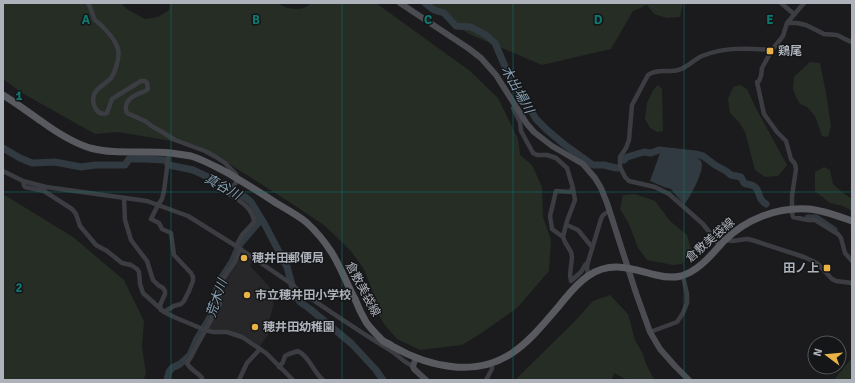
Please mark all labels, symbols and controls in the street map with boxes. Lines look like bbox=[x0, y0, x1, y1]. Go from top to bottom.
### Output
text: A bbox=[82, 12, 91, 28]
text: B bbox=[252, 12, 260, 28]
text: C bbox=[424, 12, 432, 28]
text: D bbox=[594, 12, 603, 28]
text: E bbox=[766, 12, 774, 28]
place label: 鶏尾 bbox=[778, 44, 802, 59]
marker: 鶏尾 bbox=[765, 46, 775, 56]
water label: 木出場川 bbox=[498, 63, 538, 118]
text: 1 bbox=[15, 88, 23, 104]
water label: 真谷川 bbox=[202, 170, 245, 204]
street label: 倉敷美袋線 bbox=[683, 215, 738, 266]
place label: 穂井田郵便局 bbox=[252, 251, 324, 266]
marker: 穂井田郵便局 bbox=[239, 253, 249, 263]
street label: 倉敷美袋線 bbox=[342, 259, 383, 319]
place label: 田ノ上 bbox=[783, 261, 819, 276]
marker: 田ノ上 bbox=[822, 263, 832, 273]
water label: 荒木川 bbox=[203, 275, 232, 319]
text: 2 bbox=[15, 280, 23, 296]
place label: 市立穂井田小学校 bbox=[255, 288, 351, 303]
marker: 市立穂井田小学校 bbox=[242, 290, 252, 300]
place label: 穂井田幼稚園 bbox=[263, 320, 335, 335]
marker: 穂井田幼稚園 bbox=[250, 322, 260, 332]
north arrow bbox=[807, 335, 847, 375]
text: N bbox=[811, 347, 825, 358]

